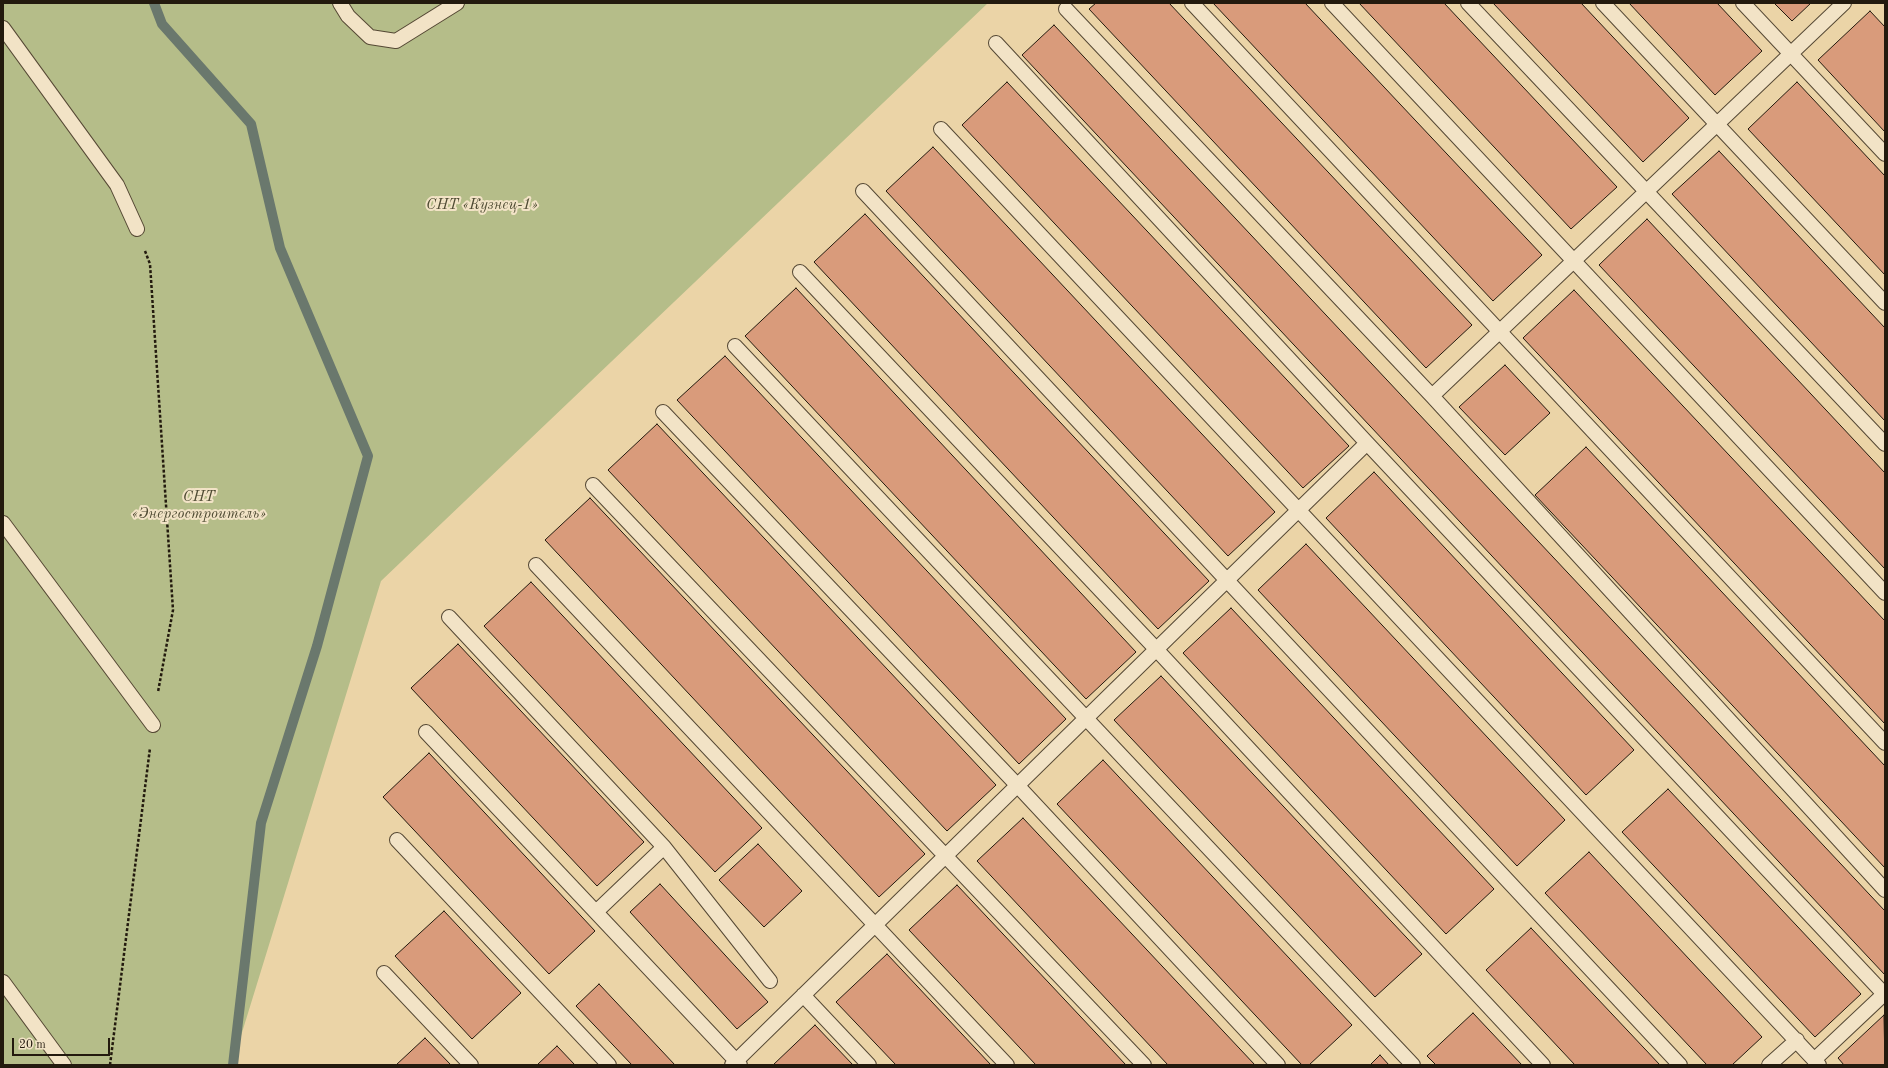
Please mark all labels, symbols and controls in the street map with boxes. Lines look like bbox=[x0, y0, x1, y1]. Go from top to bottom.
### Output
park label: СНТ «Кузнец-1» bbox=[426, 196, 538, 214]
park label: СНТ «Энергостроитель» bbox=[132, 488, 266, 523]
scale bar bbox=[14, 1030, 112, 1056]
text: 20 m bbox=[19, 1039, 46, 1051]

